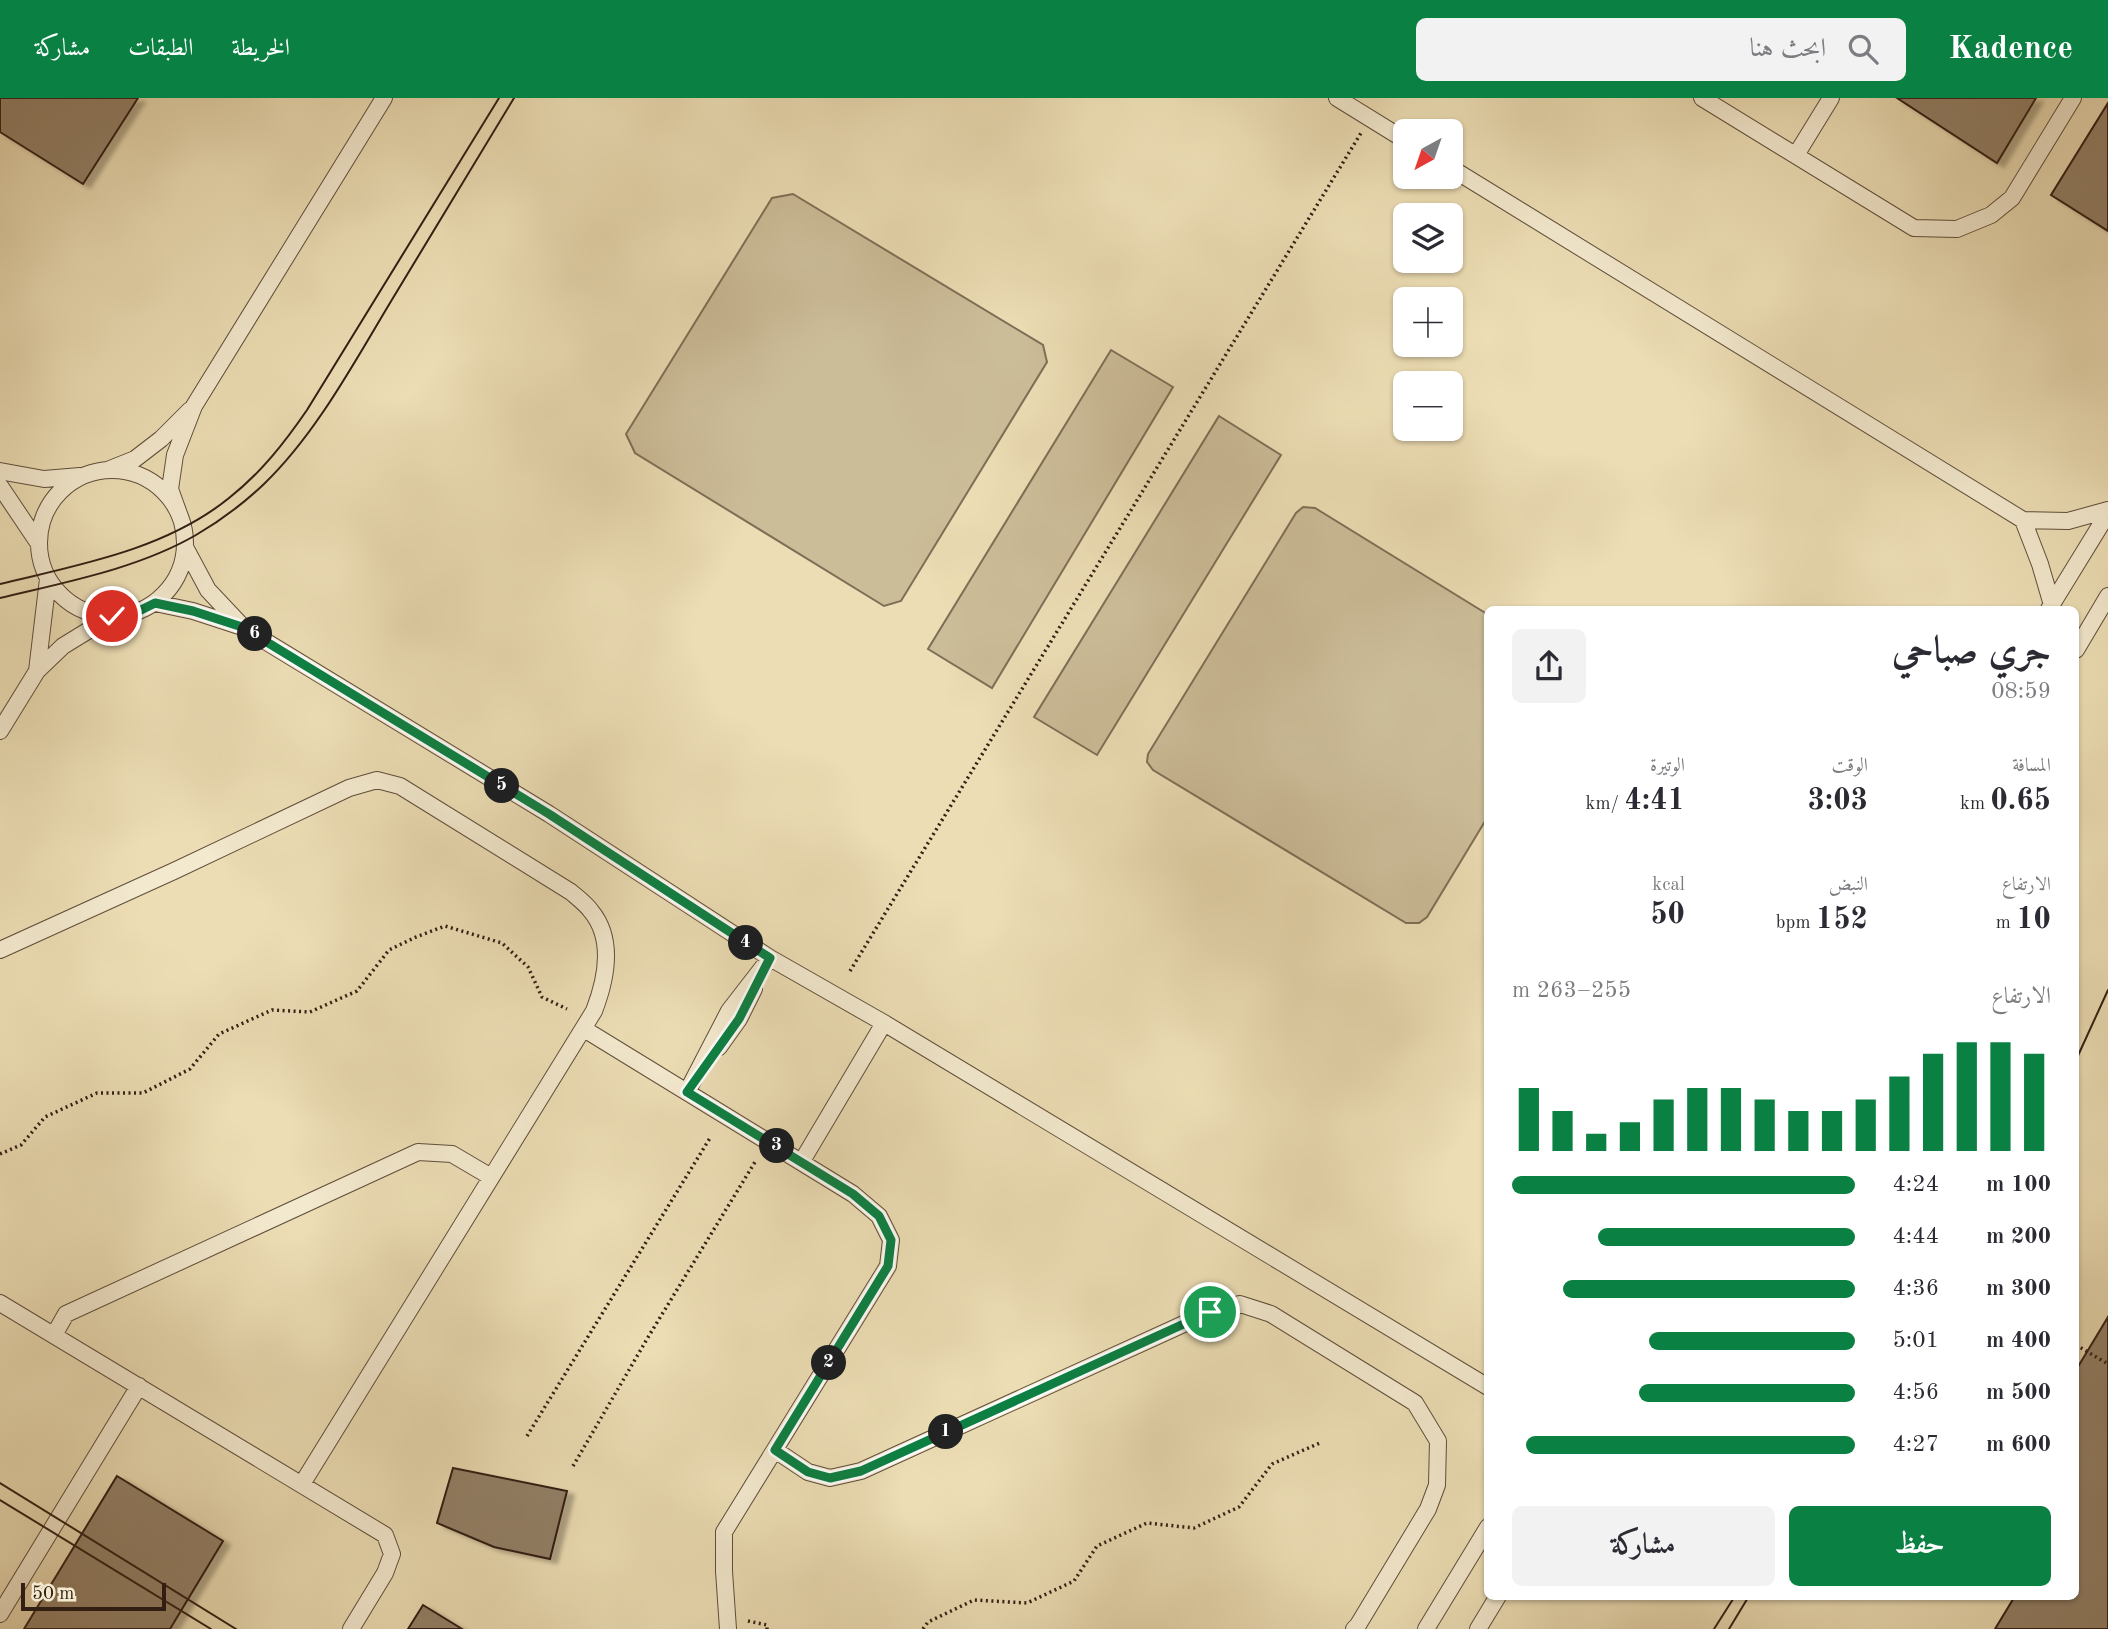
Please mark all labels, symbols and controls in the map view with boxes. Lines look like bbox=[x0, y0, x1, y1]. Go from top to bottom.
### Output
search box bbox=[1416, 18, 1906, 81]
icon: search bbox=[1844, 30, 1882, 68]
text: Kadence bbox=[1948, 33, 2073, 66]
text: ابحث هنا bbox=[1750, 36, 1826, 62]
text: مشاركة bbox=[35, 37, 90, 61]
text: الطبقات bbox=[128, 37, 194, 61]
text: الخريطة bbox=[232, 37, 290, 61]
north arrow bbox=[1393, 119, 1463, 189]
map controls bbox=[1393, 119, 1463, 441]
button: layers bbox=[1393, 203, 1463, 273]
button: + bbox=[1393, 287, 1463, 357]
button: − bbox=[1393, 371, 1463, 441]
pin bbox=[82, 586, 142, 646]
icon: check bbox=[93, 597, 131, 635]
pin: 6 bbox=[238, 616, 272, 652]
text: 6 bbox=[249, 624, 260, 643]
button: share bbox=[1512, 629, 1586, 703]
text: جري صباحي bbox=[1892, 633, 2051, 671]
text: 08:59 bbox=[1991, 680, 2051, 703]
text: الوتيرة bbox=[1650, 757, 1685, 776]
text: الوقت bbox=[1832, 757, 1868, 776]
text: المسافة bbox=[2012, 757, 2051, 776]
pin: 5 bbox=[484, 768, 520, 804]
text: 5 bbox=[496, 776, 507, 795]
text: 4:41 bbox=[1624, 786, 1685, 816]
text: 3:03 bbox=[1807, 786, 1868, 816]
text: 0.65 bbox=[1990, 786, 2051, 816]
text: /km bbox=[1586, 795, 1624, 814]
text: km bbox=[1960, 795, 1990, 814]
text: kcal bbox=[1652, 876, 1685, 895]
text: النبض bbox=[1829, 876, 1868, 895]
text: الارتفاع bbox=[2002, 876, 2051, 895]
text: 50 bbox=[1650, 900, 1685, 930]
text: 152 bbox=[1816, 905, 1868, 935]
text: 10 bbox=[2016, 905, 2051, 935]
text: bpm bbox=[1776, 914, 1816, 933]
text: m bbox=[1996, 914, 2016, 933]
pin: 4 bbox=[728, 926, 764, 960]
text: 4 bbox=[740, 933, 751, 952]
text: 255–263 m bbox=[1512, 979, 1631, 1002]
text: الارتفاع bbox=[1991, 985, 2051, 1008]
pin: 3 bbox=[760, 1128, 794, 1164]
text: 3 bbox=[771, 1136, 782, 1155]
text: 4:24 bbox=[1893, 1173, 1939, 1196]
text: 100 m bbox=[1986, 1173, 2051, 1196]
text: 4:44 bbox=[1893, 1225, 1939, 1248]
text: 200 m bbox=[1986, 1225, 2051, 1248]
text: 4:36 bbox=[1893, 1277, 1939, 1300]
text: 300 m bbox=[1986, 1277, 2051, 1300]
pin bbox=[1180, 1282, 1240, 1342]
icon: arrive bbox=[1191, 1293, 1229, 1331]
text: 5:01 bbox=[1893, 1329, 1939, 1352]
text: 400 m bbox=[1986, 1329, 2051, 1352]
pin: 2 bbox=[812, 1346, 846, 1380]
text: 2 bbox=[823, 1353, 834, 1372]
text: 4:56 bbox=[1893, 1381, 1939, 1404]
text: 500 m bbox=[1986, 1381, 2051, 1404]
pin: 1 bbox=[928, 1414, 964, 1450]
text: 1 bbox=[940, 1422, 951, 1441]
text: 4:27 bbox=[1893, 1433, 1939, 1456]
text: 600 m bbox=[1986, 1433, 2051, 1456]
button: مشاركة bbox=[1512, 1506, 1775, 1586]
button: حفظ bbox=[1789, 1506, 2051, 1586]
scale bar bbox=[21, 1580, 166, 1612]
text: 50 m bbox=[32, 1585, 74, 1604]

